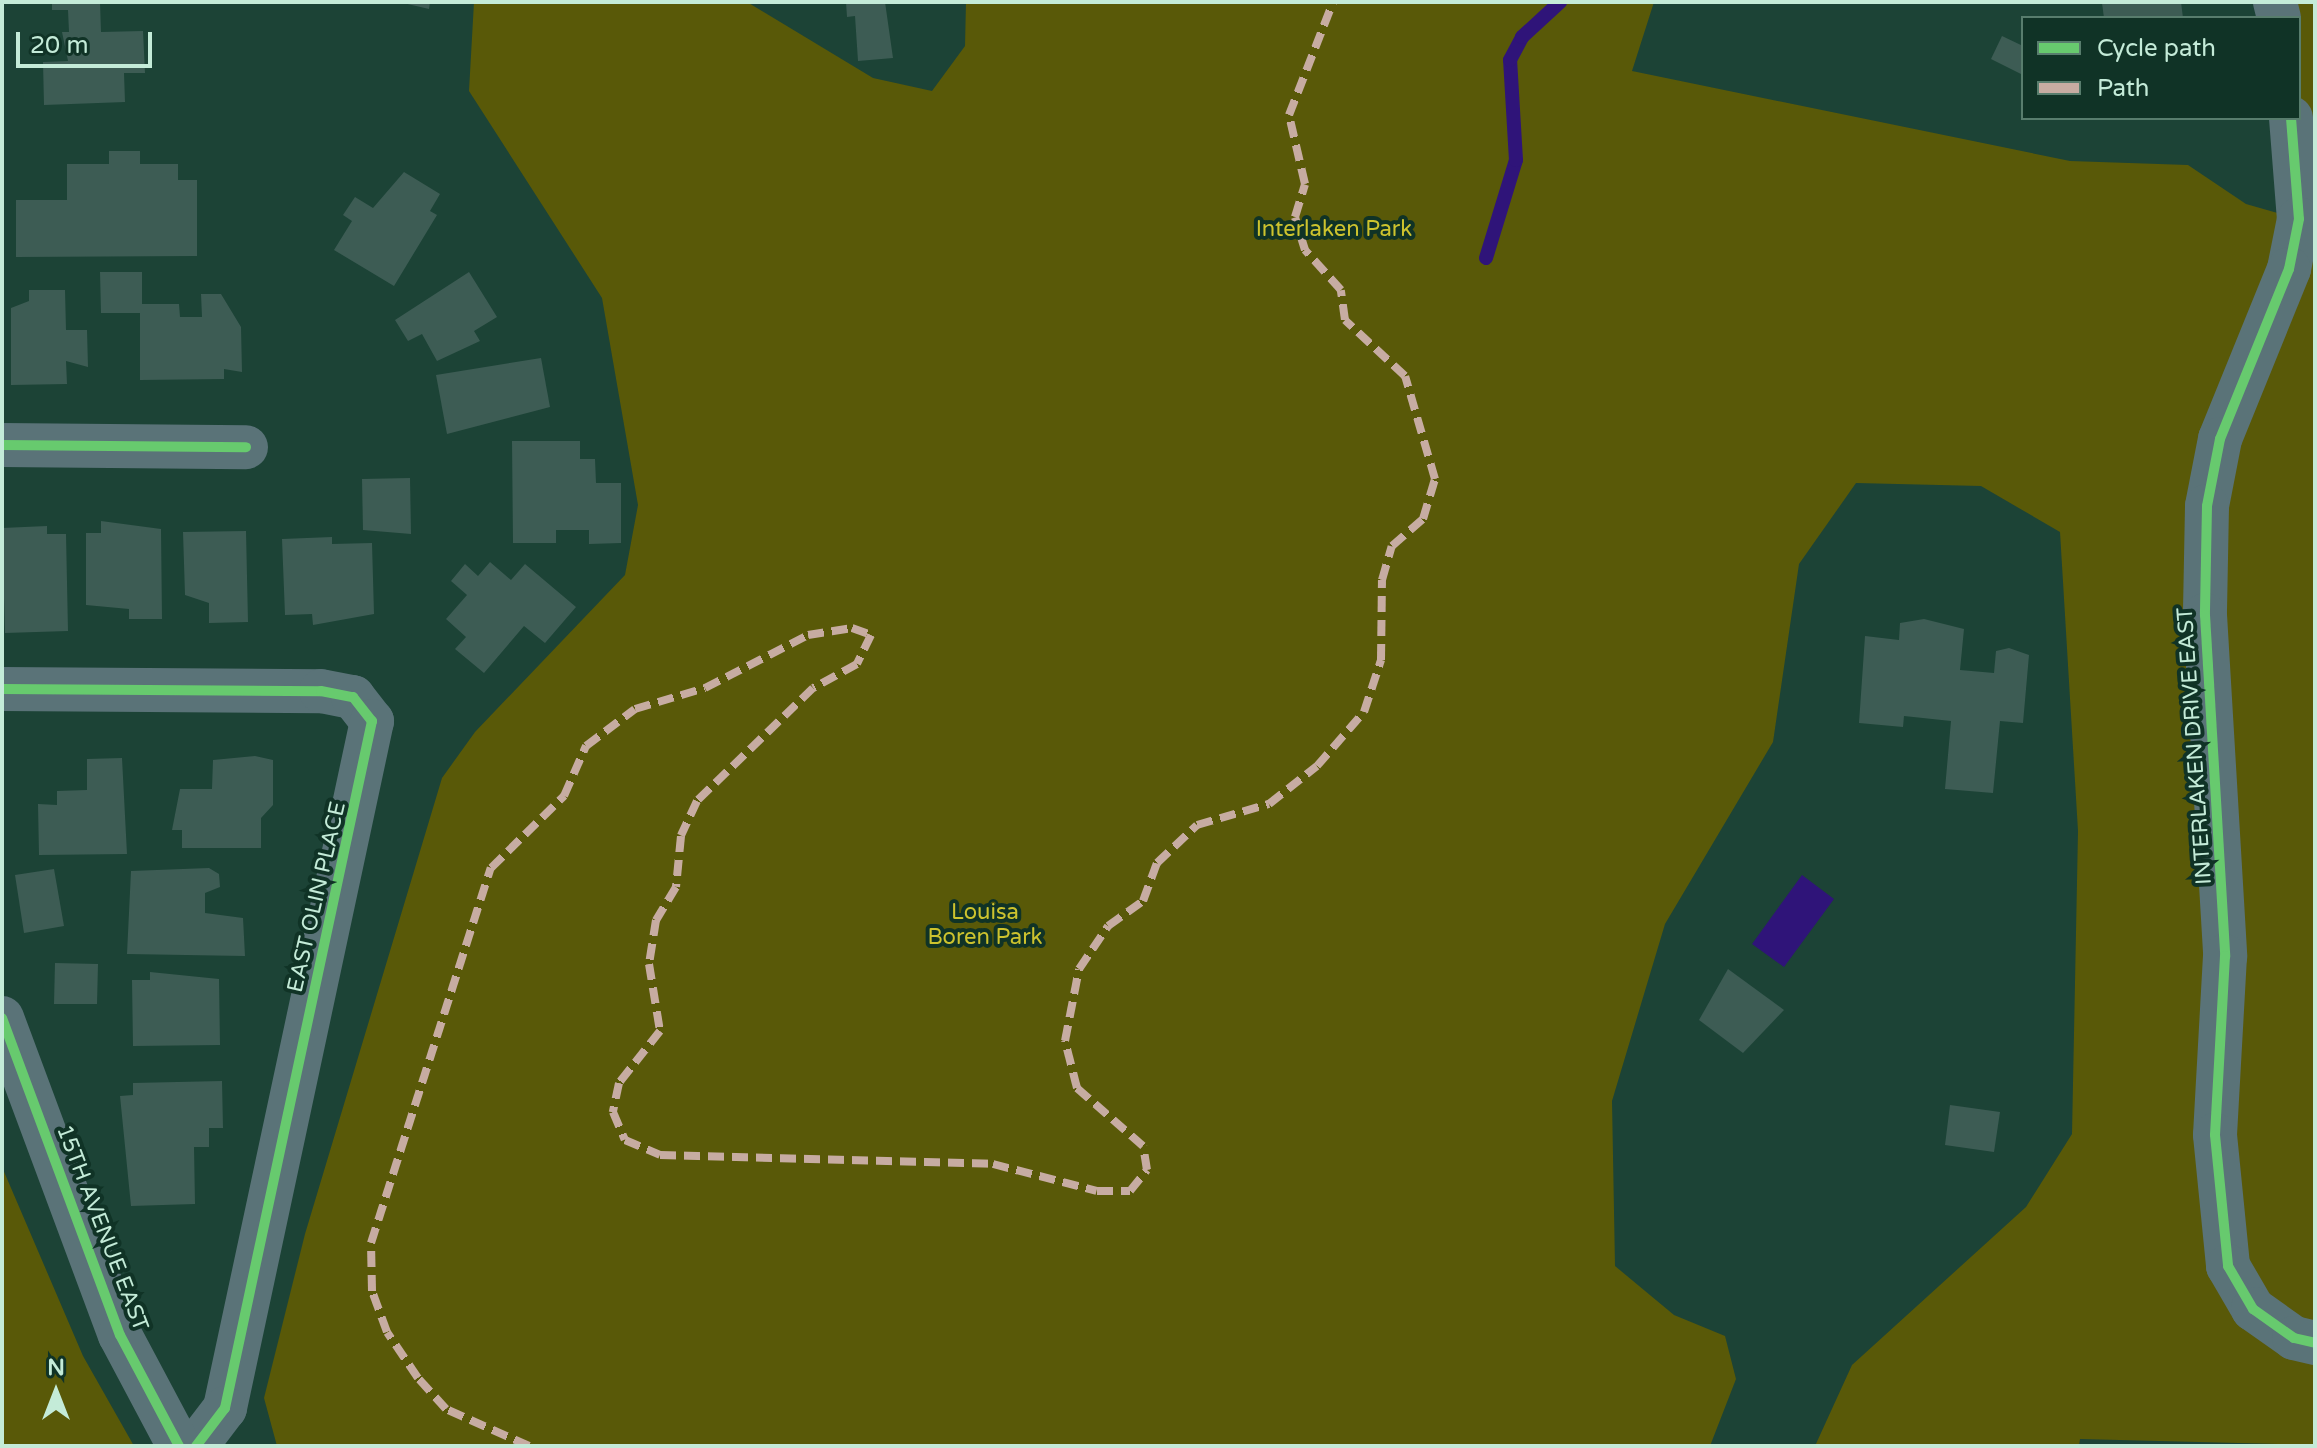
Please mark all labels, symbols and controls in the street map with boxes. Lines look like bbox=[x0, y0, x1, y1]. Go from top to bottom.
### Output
scale bar bbox=[20, 16, 156, 66]
legend bbox=[2021, 16, 2301, 120]
text: 20 m bbox=[30, 31, 88, 60]
text: Cycle path bbox=[2097, 34, 2216, 63]
text: Path bbox=[2097, 74, 2150, 103]
park label: Interlaken Park bbox=[1256, 217, 1412, 243]
street label: INTERLAKEN DRIVE EAST bbox=[2172, 606, 2218, 886]
street label: EAST OLIN PLACE bbox=[282, 799, 352, 995]
park label: Louisa Boren Park bbox=[927, 899, 1043, 950]
street label: 15TH AVENUE EAST bbox=[50, 1121, 154, 1335]
north arrow bbox=[16, 1352, 96, 1432]
text: N bbox=[47, 1355, 65, 1381]

